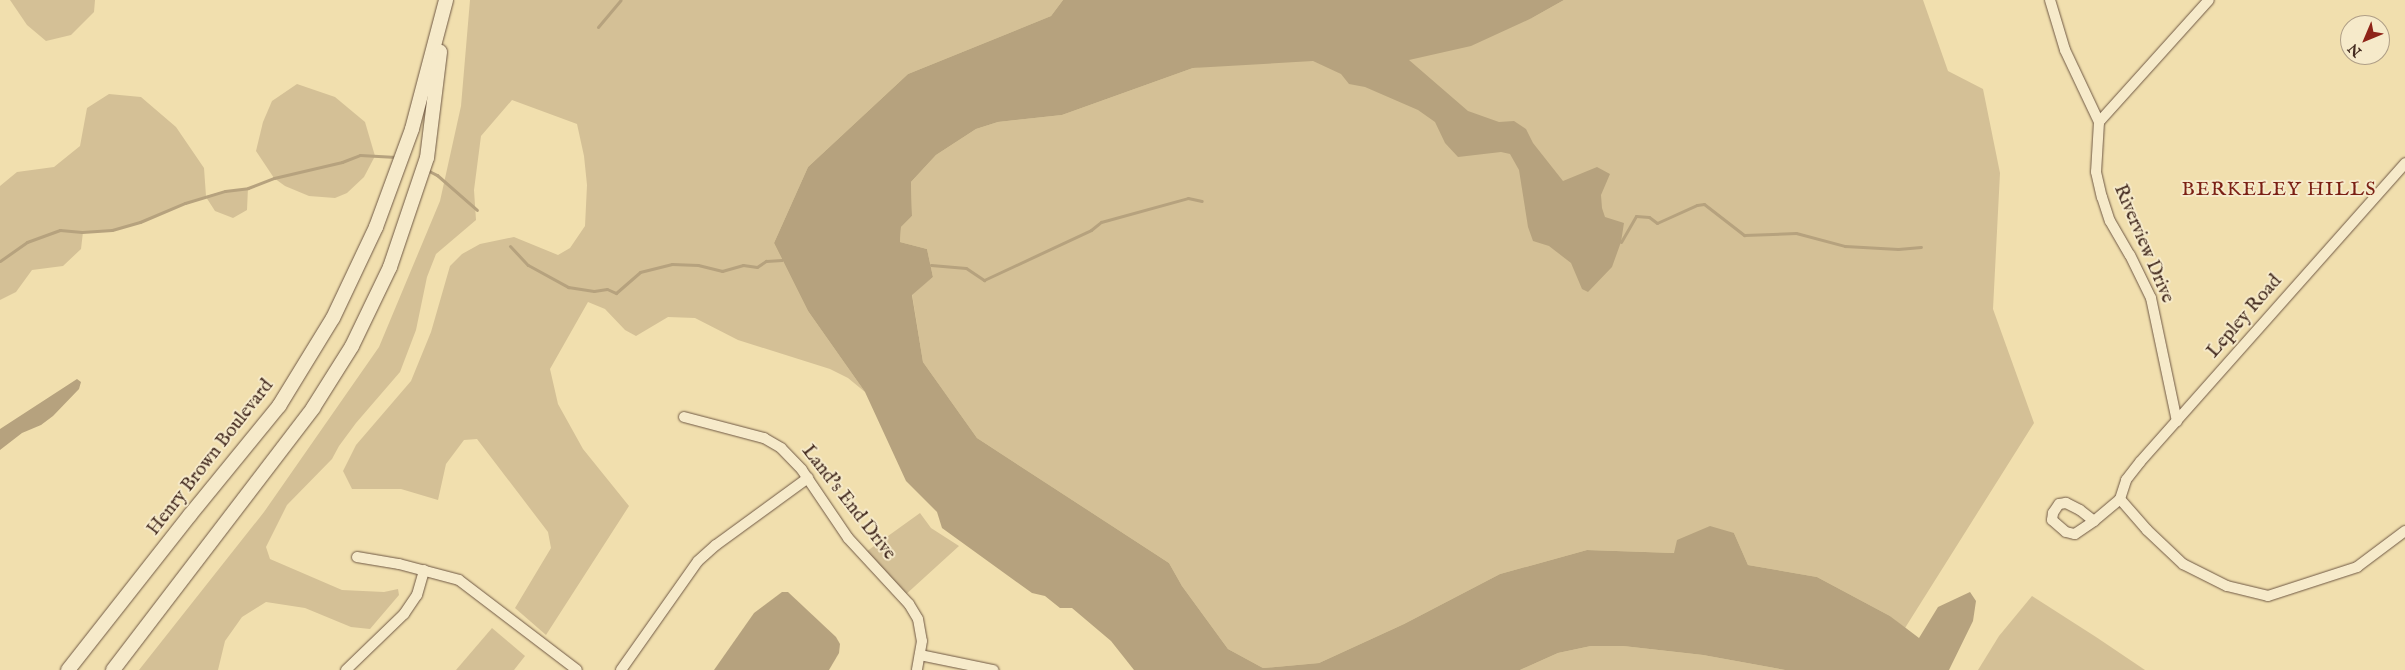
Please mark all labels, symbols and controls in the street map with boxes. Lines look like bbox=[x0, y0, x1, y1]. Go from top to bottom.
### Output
north arrow bbox=[2340, 15, 2390, 65]
text: N bbox=[2344, 39, 2366, 61]
district label: BERKELEY HILLS bbox=[2180, 177, 2378, 201]
street label: Riverview Drive bbox=[2108, 181, 2178, 307]
street label: Lepley Road bbox=[2203, 271, 2287, 363]
street label: Henry Brown Boulevard bbox=[143, 375, 279, 541]
street label: Land's End Drive bbox=[796, 441, 900, 565]

